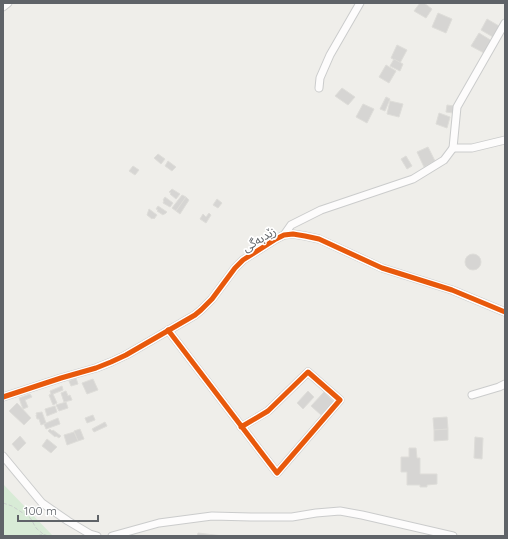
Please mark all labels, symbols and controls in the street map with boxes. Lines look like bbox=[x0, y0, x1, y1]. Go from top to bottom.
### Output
street label: زێدبەگی bbox=[239, 223, 279, 255]
scale bar bbox=[18, 497, 98, 523]
text: 100 m bbox=[24, 503, 57, 518]

